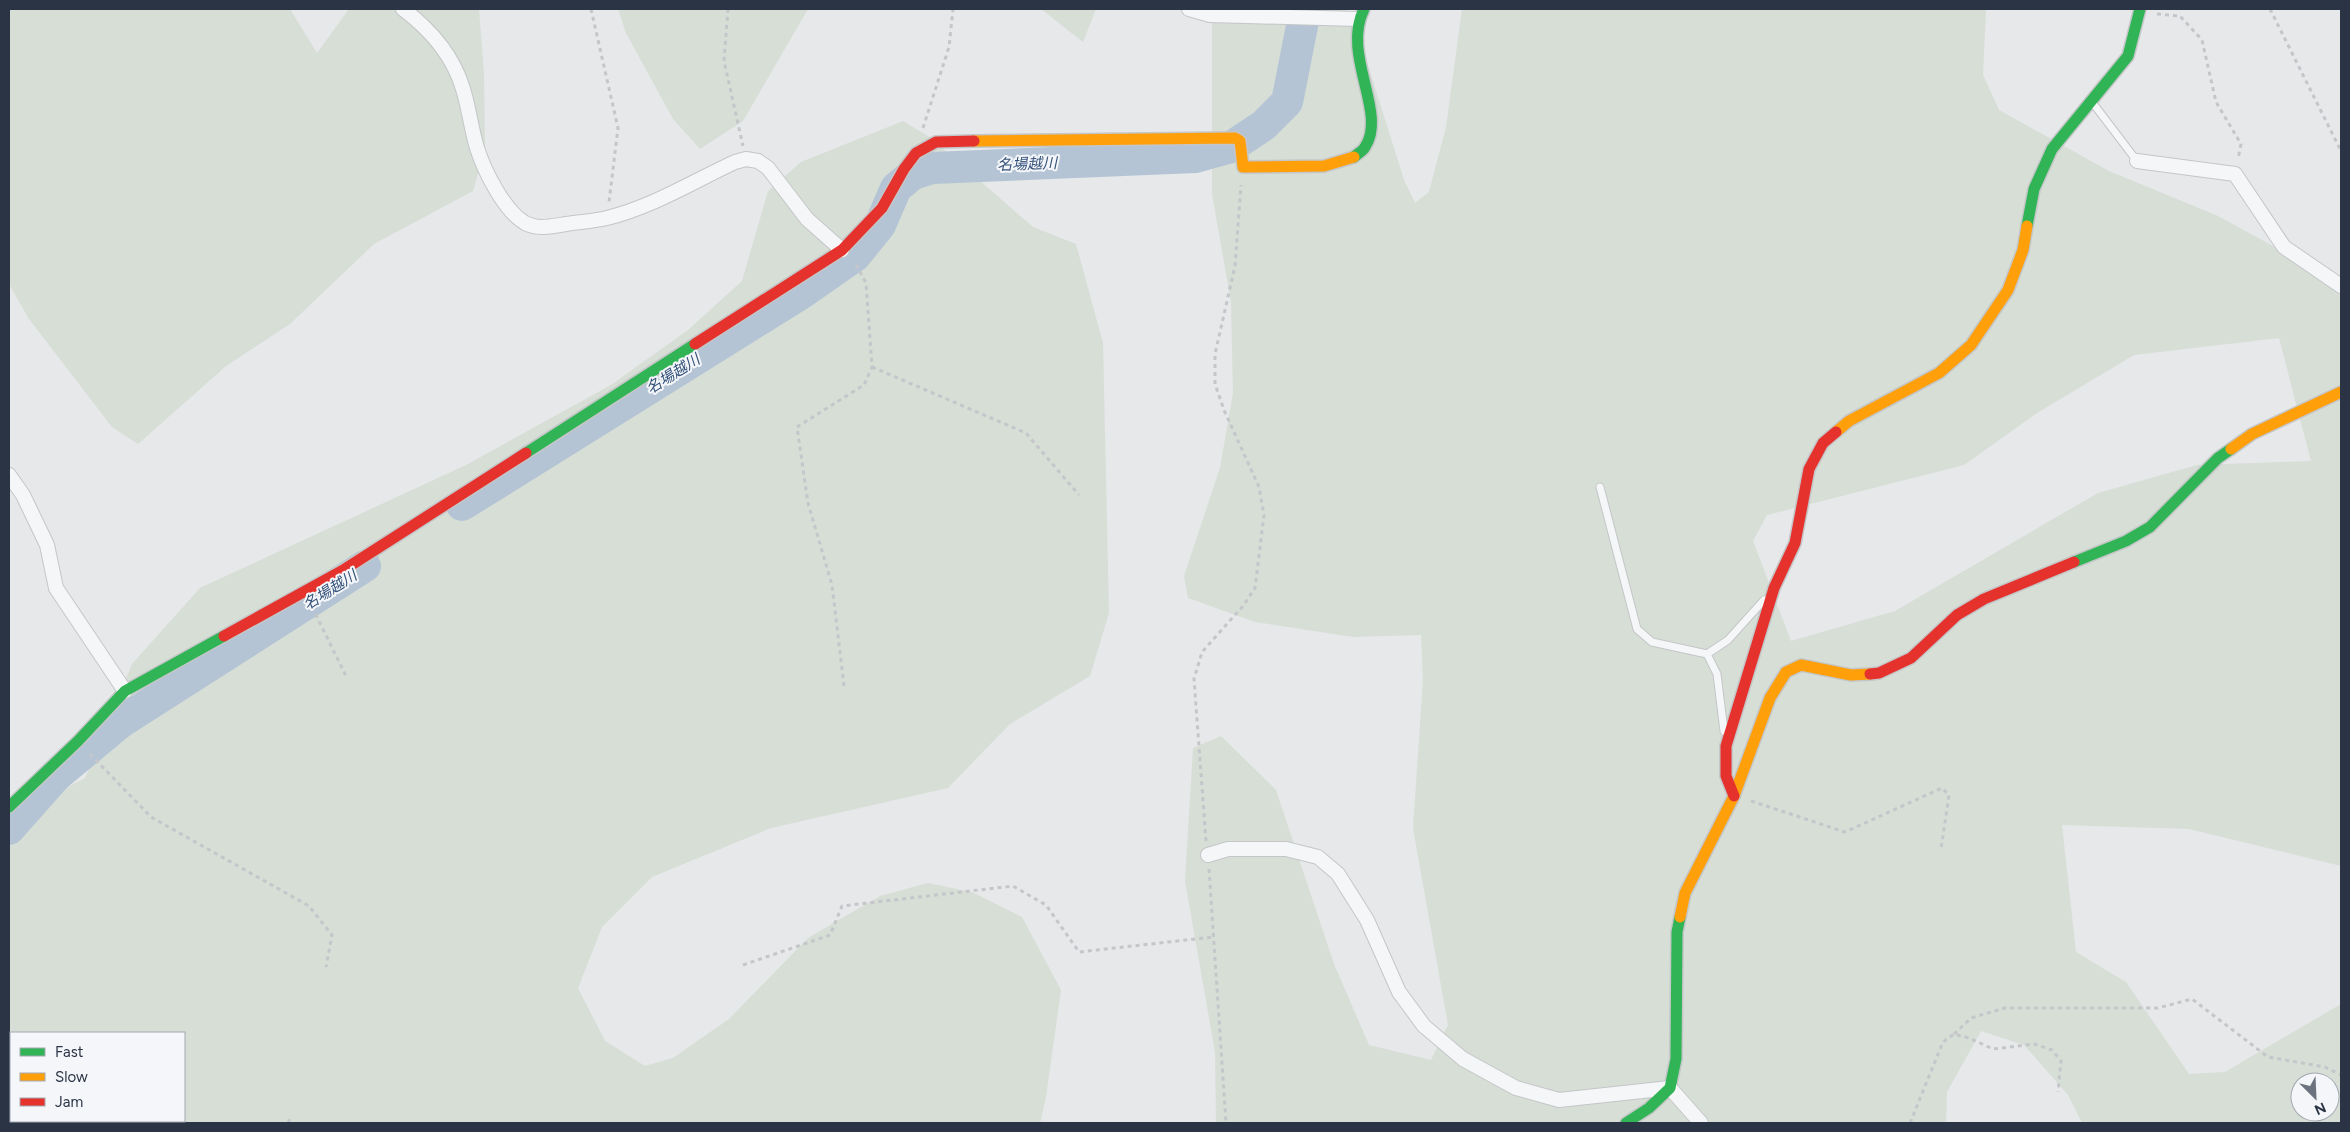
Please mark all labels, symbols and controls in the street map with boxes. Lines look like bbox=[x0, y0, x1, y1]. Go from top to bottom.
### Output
water label: 名場越川 bbox=[997, 154, 1059, 174]
water label: 名場越川 bbox=[643, 349, 705, 398]
water label: 名場越川 bbox=[300, 565, 362, 614]
legend bbox=[10, 1032, 185, 1122]
text: Fast bbox=[55, 1043, 84, 1061]
text: Slow bbox=[55, 1068, 88, 1086]
north arrow bbox=[2290, 1072, 2340, 1122]
text: Jam bbox=[55, 1093, 83, 1111]
text: N bbox=[2312, 1098, 2328, 1118]

